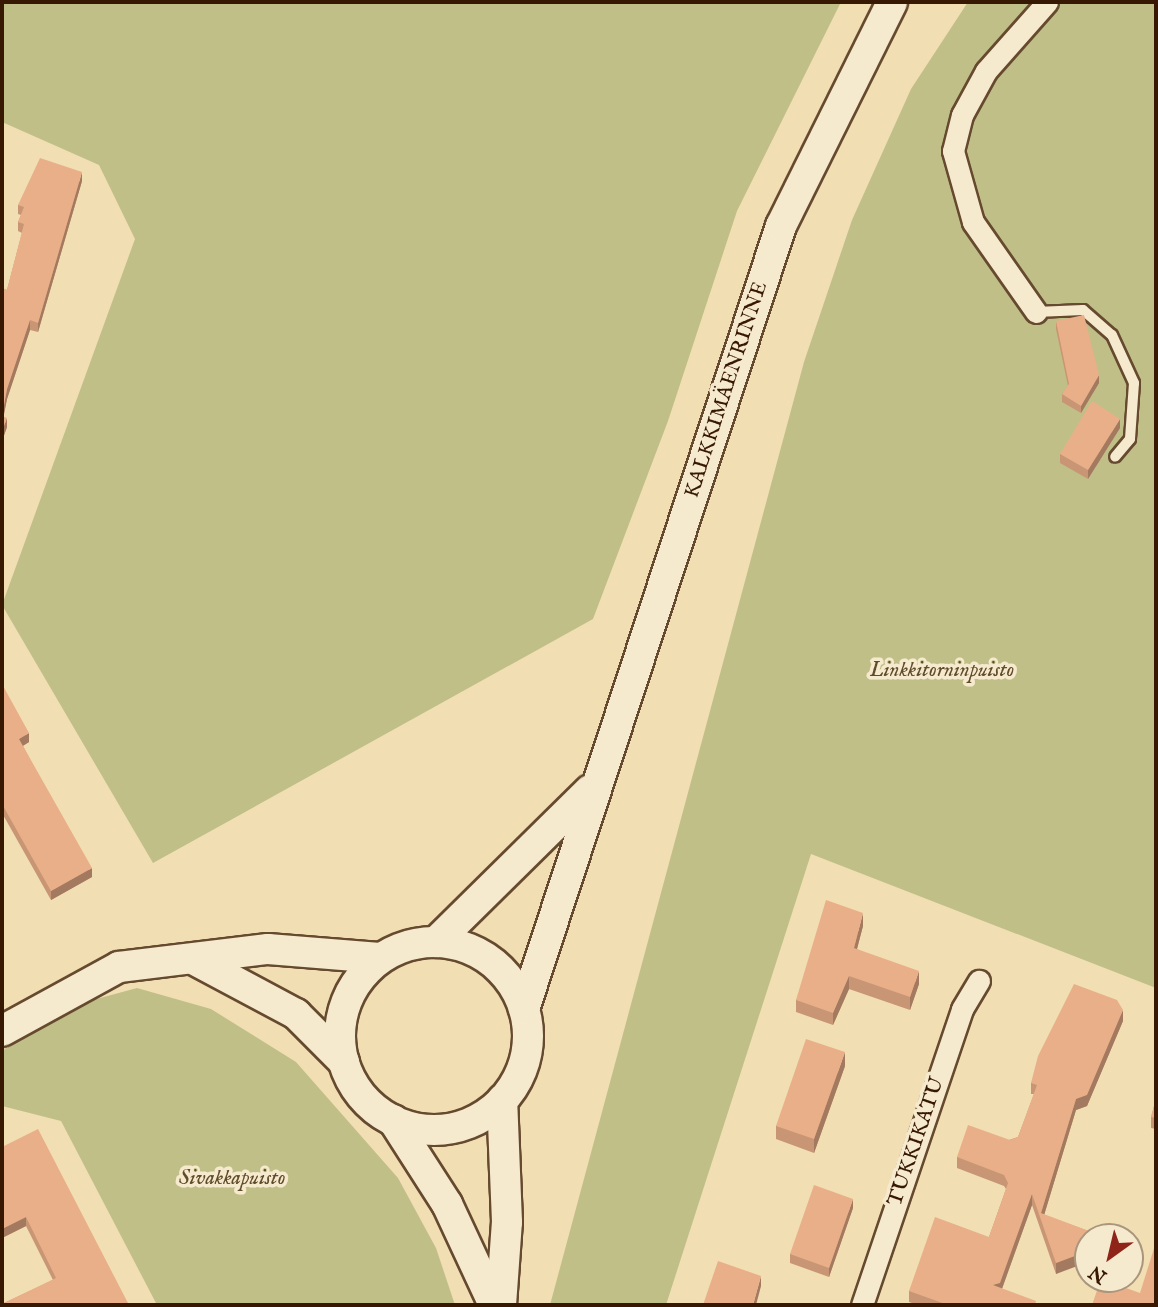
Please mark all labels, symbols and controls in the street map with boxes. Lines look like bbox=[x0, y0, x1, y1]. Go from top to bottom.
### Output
street label: KALKKIMÄENRINNE bbox=[680, 279, 774, 501]
park label: Linkkitorninpuisto bbox=[870, 658, 1014, 684]
street label: TUKKIKATU bbox=[883, 1074, 951, 1210]
park label: Sivakkapuisto bbox=[179, 1166, 285, 1192]
north arrow bbox=[1074, 1223, 1144, 1293]
text: N bbox=[1085, 1259, 1112, 1288]

